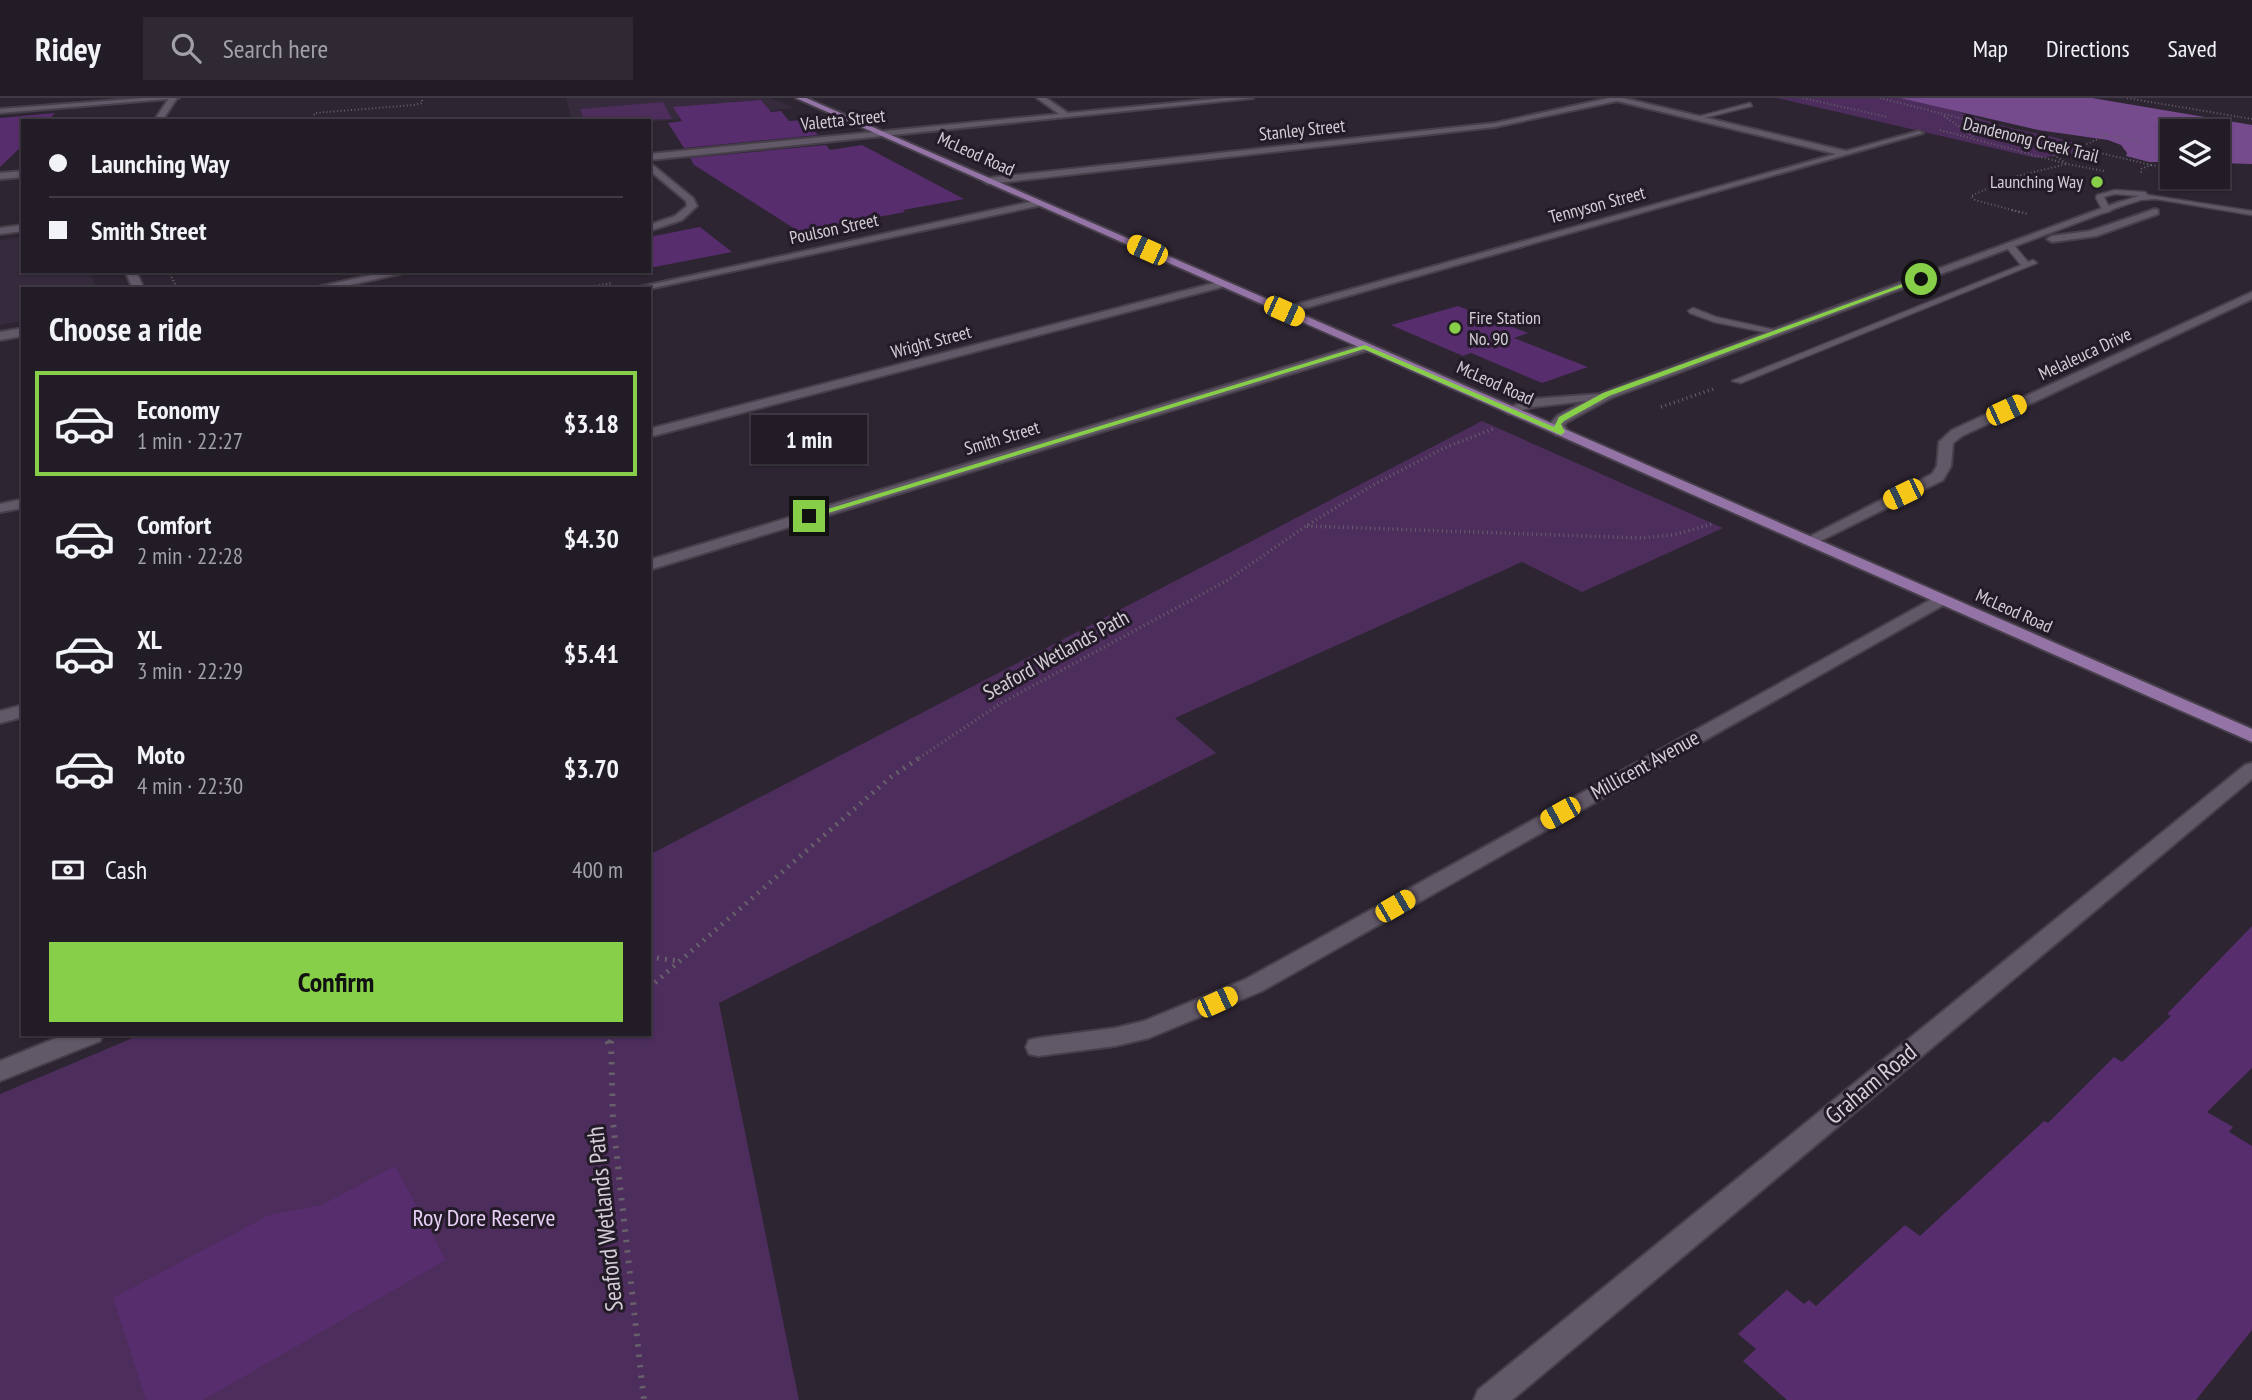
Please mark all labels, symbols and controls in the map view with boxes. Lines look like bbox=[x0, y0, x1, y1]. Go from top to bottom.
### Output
search box bbox=[143, 17, 633, 80]
text: Ridey bbox=[35, 27, 101, 70]
icon: search bbox=[167, 29, 205, 67]
text: Search here bbox=[223, 32, 328, 65]
text: Map bbox=[1973, 33, 2008, 64]
text: Directions bbox=[2046, 33, 2130, 64]
text: Saved bbox=[2168, 33, 2217, 64]
street label: Valetta Street bbox=[799, 104, 886, 135]
street label: Dandenong Creek Trail bbox=[1961, 112, 2102, 168]
street label: Stanley Street bbox=[1258, 114, 1346, 145]
map controls bbox=[2160, 119, 2230, 189]
button: layers bbox=[2160, 119, 2230, 189]
street label: McLeod Road bbox=[934, 126, 1018, 181]
text: Launching Way bbox=[91, 147, 229, 180]
place label: Launching Way bbox=[1990, 170, 2083, 193]
marker: Launching Way bbox=[2089, 174, 2105, 190]
street label: Tennyson Street bbox=[1546, 181, 1648, 228]
street label: Poulson Street bbox=[787, 208, 880, 249]
text: Smith Street bbox=[91, 214, 207, 247]
car bbox=[1124, 232, 1171, 268]
route start bbox=[1905, 263, 1937, 295]
car bbox=[1261, 293, 1308, 329]
place label: Fire Station No. 90 bbox=[1469, 306, 1541, 350]
text: Choose a ride bbox=[49, 308, 202, 350]
street label: Wright Street bbox=[888, 320, 974, 363]
marker: Fire Station No. 90 bbox=[1447, 320, 1463, 336]
street label: Melaleuca Drive bbox=[2035, 322, 2135, 385]
street label: McLeod Road bbox=[1453, 355, 1537, 410]
icon: car bbox=[53, 392, 116, 455]
car bbox=[1983, 392, 2030, 428]
text: Economy bbox=[137, 393, 219, 426]
text: $3.18 bbox=[564, 407, 619, 440]
callout: 1 min bbox=[751, 414, 867, 464]
street label: Smith Street bbox=[962, 415, 1042, 460]
text: 1 min bbox=[786, 425, 832, 454]
text: 1 min · 22:27 bbox=[137, 426, 243, 455]
car bbox=[1880, 475, 1927, 513]
route end bbox=[793, 500, 825, 532]
icon: car bbox=[53, 507, 116, 570]
text: Comfort bbox=[137, 508, 211, 541]
text: $4.30 bbox=[564, 522, 619, 555]
text: 2 min · 22:28 bbox=[137, 541, 243, 570]
street label: McLeod Road bbox=[1972, 583, 2056, 638]
street label: Seaford Wetlands Path bbox=[978, 603, 1133, 706]
icon: car bbox=[53, 622, 116, 685]
text: XL bbox=[137, 623, 162, 656]
text: $5.41 bbox=[564, 637, 619, 670]
text: 3 min · 22:29 bbox=[137, 656, 243, 685]
street label: Millicent Avenue bbox=[1586, 724, 1704, 805]
icon: car bbox=[53, 737, 116, 800]
text: Moto bbox=[137, 738, 185, 771]
text: $3.70 bbox=[564, 752, 619, 785]
text: 4 min · 22:30 bbox=[137, 771, 243, 800]
car bbox=[1537, 794, 1584, 832]
icon: cash bbox=[49, 851, 87, 889]
text: Cash bbox=[105, 853, 147, 886]
text: 400 m bbox=[572, 855, 623, 884]
car bbox=[1372, 886, 1419, 926]
button: Confirm bbox=[49, 942, 623, 1022]
car bbox=[1194, 984, 1241, 1020]
street label: Graham Road bbox=[1819, 1036, 1923, 1131]
street label: Seaford Wetlands Path bbox=[579, 1125, 630, 1313]
park label: Roy Dore Reserve bbox=[413, 1202, 556, 1233]

